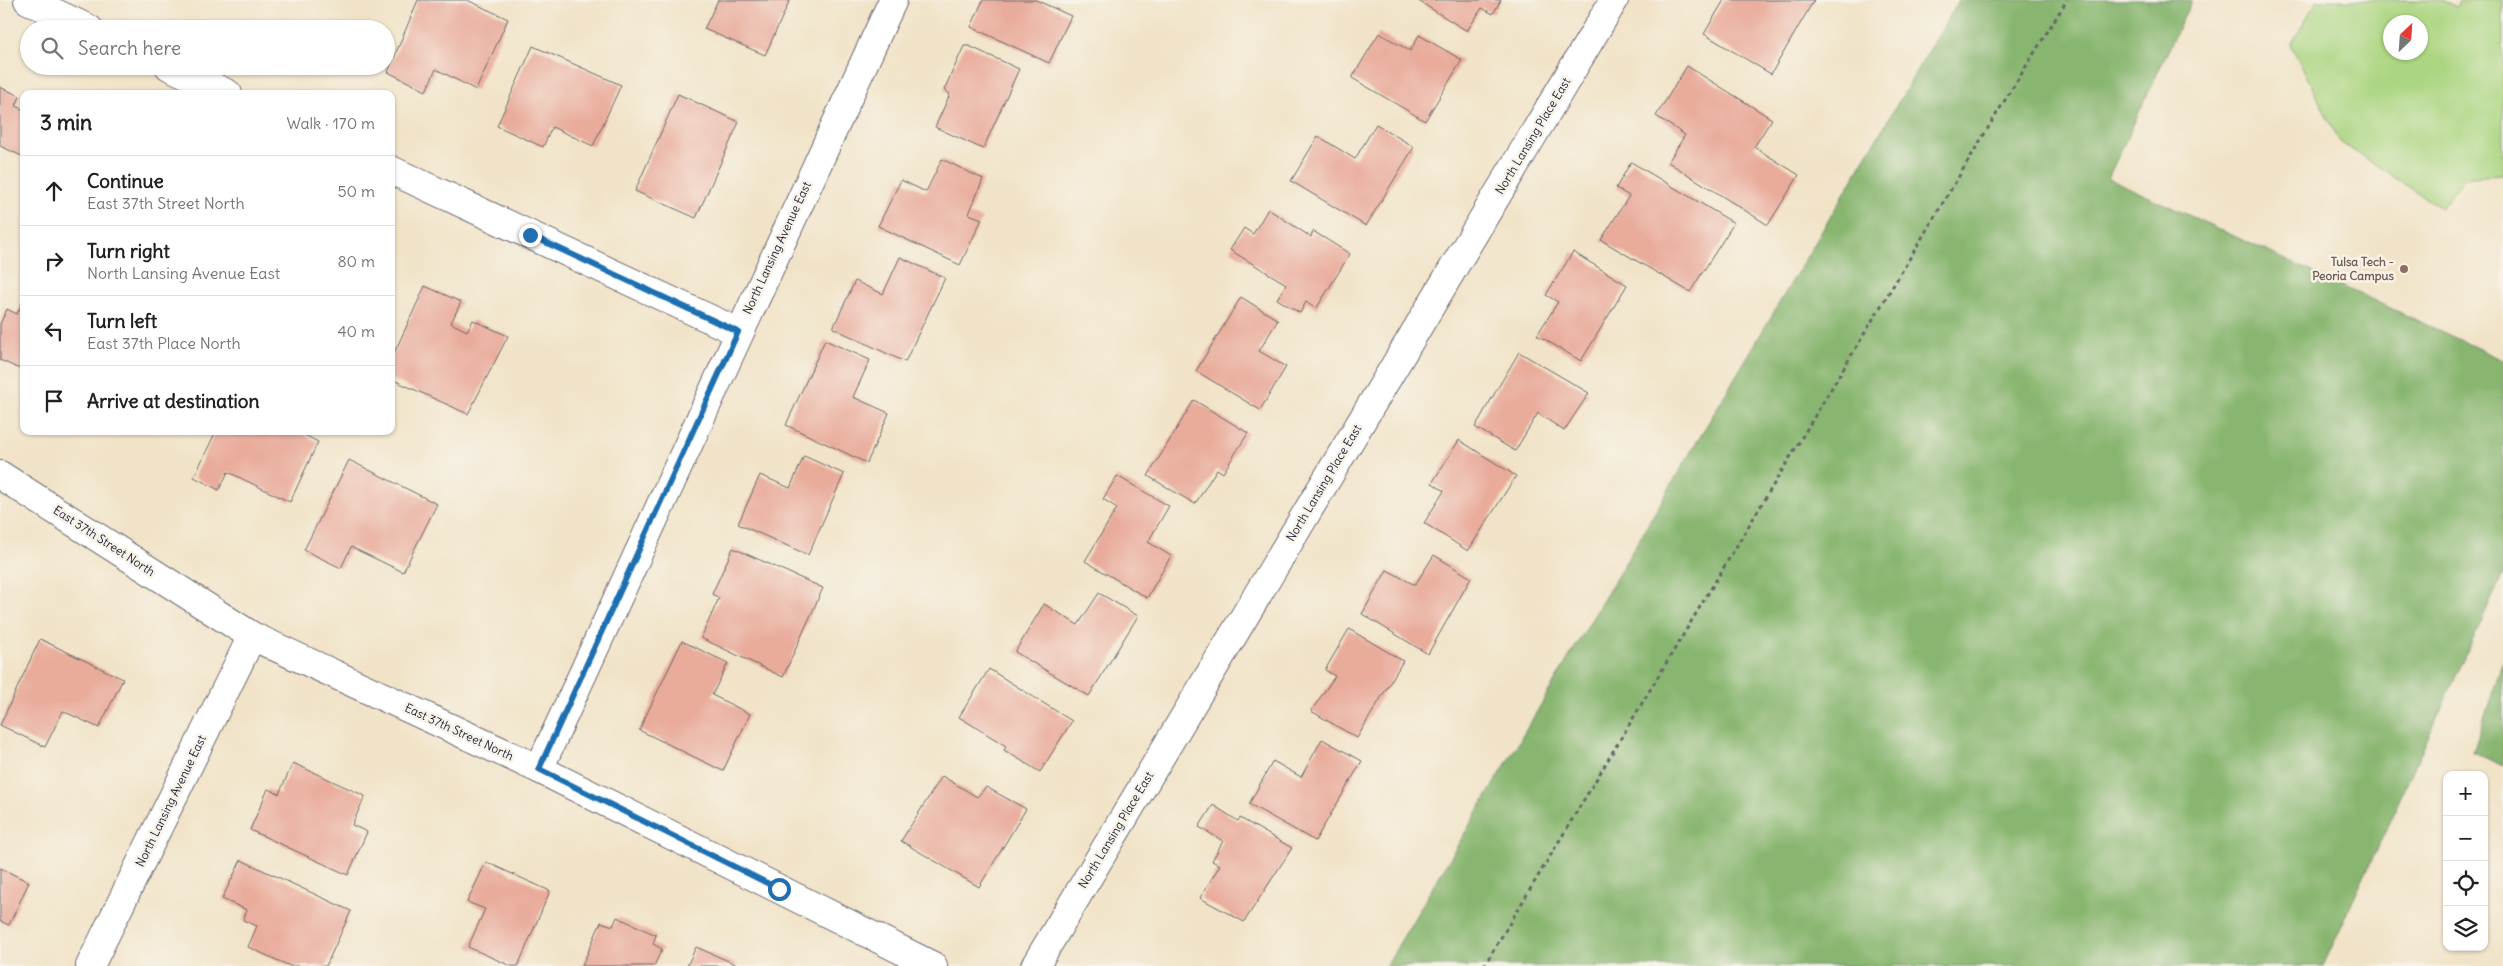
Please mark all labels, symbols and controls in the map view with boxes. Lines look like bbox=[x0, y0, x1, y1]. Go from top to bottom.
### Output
north arrow bbox=[2383, 15, 2428, 60]
search box bbox=[20, 20, 395, 75]
icon: search bbox=[38, 34, 66, 62]
text: Search here bbox=[78, 36, 181, 60]
street label: North Lansing Place East bbox=[1492, 75, 1573, 197]
text: 3 min bbox=[40, 109, 92, 136]
text: Walk · 170 m bbox=[286, 113, 375, 133]
text: Continue bbox=[87, 169, 164, 193]
icon: ahead bbox=[40, 177, 68, 205]
street label: North Lansing Avenue East bbox=[739, 179, 814, 317]
text: 50 m bbox=[337, 181, 375, 201]
text: East 37th Street North bbox=[87, 193, 245, 213]
route end bbox=[519, 224, 542, 247]
text: Turn right bbox=[87, 239, 170, 263]
icon: right bbox=[40, 247, 68, 275]
text: 80 m bbox=[337, 251, 375, 271]
place label: Tulsa Tech - Peoria Campus bbox=[2312, 254, 2395, 284]
text: North Lansing Avenue East bbox=[87, 263, 280, 283]
marker: Tulsa Tech - Peoria Campus bbox=[2398, 263, 2410, 275]
text: Turn left bbox=[87, 309, 157, 333]
icon: left bbox=[40, 317, 68, 345]
text: 40 m bbox=[337, 321, 375, 341]
text: East 37th Place North bbox=[87, 333, 241, 353]
icon: arrive bbox=[40, 387, 68, 415]
text: Arrive at destination bbox=[87, 389, 260, 413]
street label: North Lansing Place East bbox=[1283, 422, 1364, 544]
street label: East 37th Street North bbox=[51, 502, 158, 579]
street label: East 37th Street North bbox=[402, 700, 516, 763]
street label: North Lansing Avenue East bbox=[132, 732, 209, 869]
street label: North Lansing Place East bbox=[1075, 769, 1156, 891]
map controls bbox=[2443, 771, 2488, 951]
button: + bbox=[2443, 771, 2488, 816]
button: − bbox=[2443, 816, 2488, 861]
button: locate bbox=[2443, 861, 2488, 906]
route start bbox=[768, 878, 791, 901]
button: layers bbox=[2443, 906, 2488, 951]

